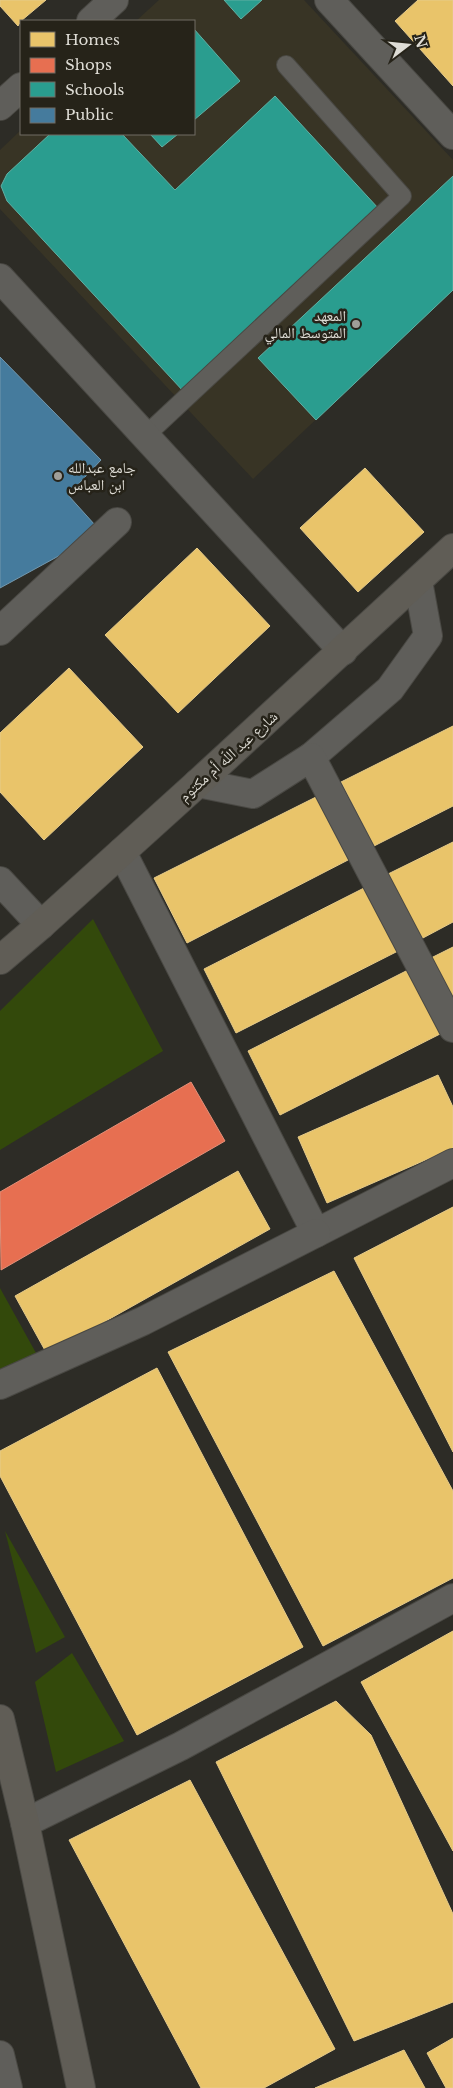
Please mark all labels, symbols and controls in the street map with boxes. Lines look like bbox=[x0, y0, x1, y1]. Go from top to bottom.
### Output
legend bbox=[20, 20, 195, 135]
north arrow bbox=[383, 20, 433, 70]
text: Homes bbox=[65, 30, 120, 49]
text: N bbox=[410, 33, 431, 50]
text: Shops bbox=[65, 55, 112, 74]
text: Schools bbox=[65, 80, 125, 99]
text: Public bbox=[65, 105, 113, 124]
place label: المعهد المتوسط المالي bbox=[265, 306, 346, 344]
marker: المعهد المتوسط المالي bbox=[350, 318, 362, 330]
place label: جامع عبدالله ابن العباس bbox=[68, 458, 136, 495]
marker: جامع عبدالله ابن العباس bbox=[52, 470, 64, 482]
street label: شارع عبد اللّه أم مكتوم bbox=[175, 707, 282, 806]

